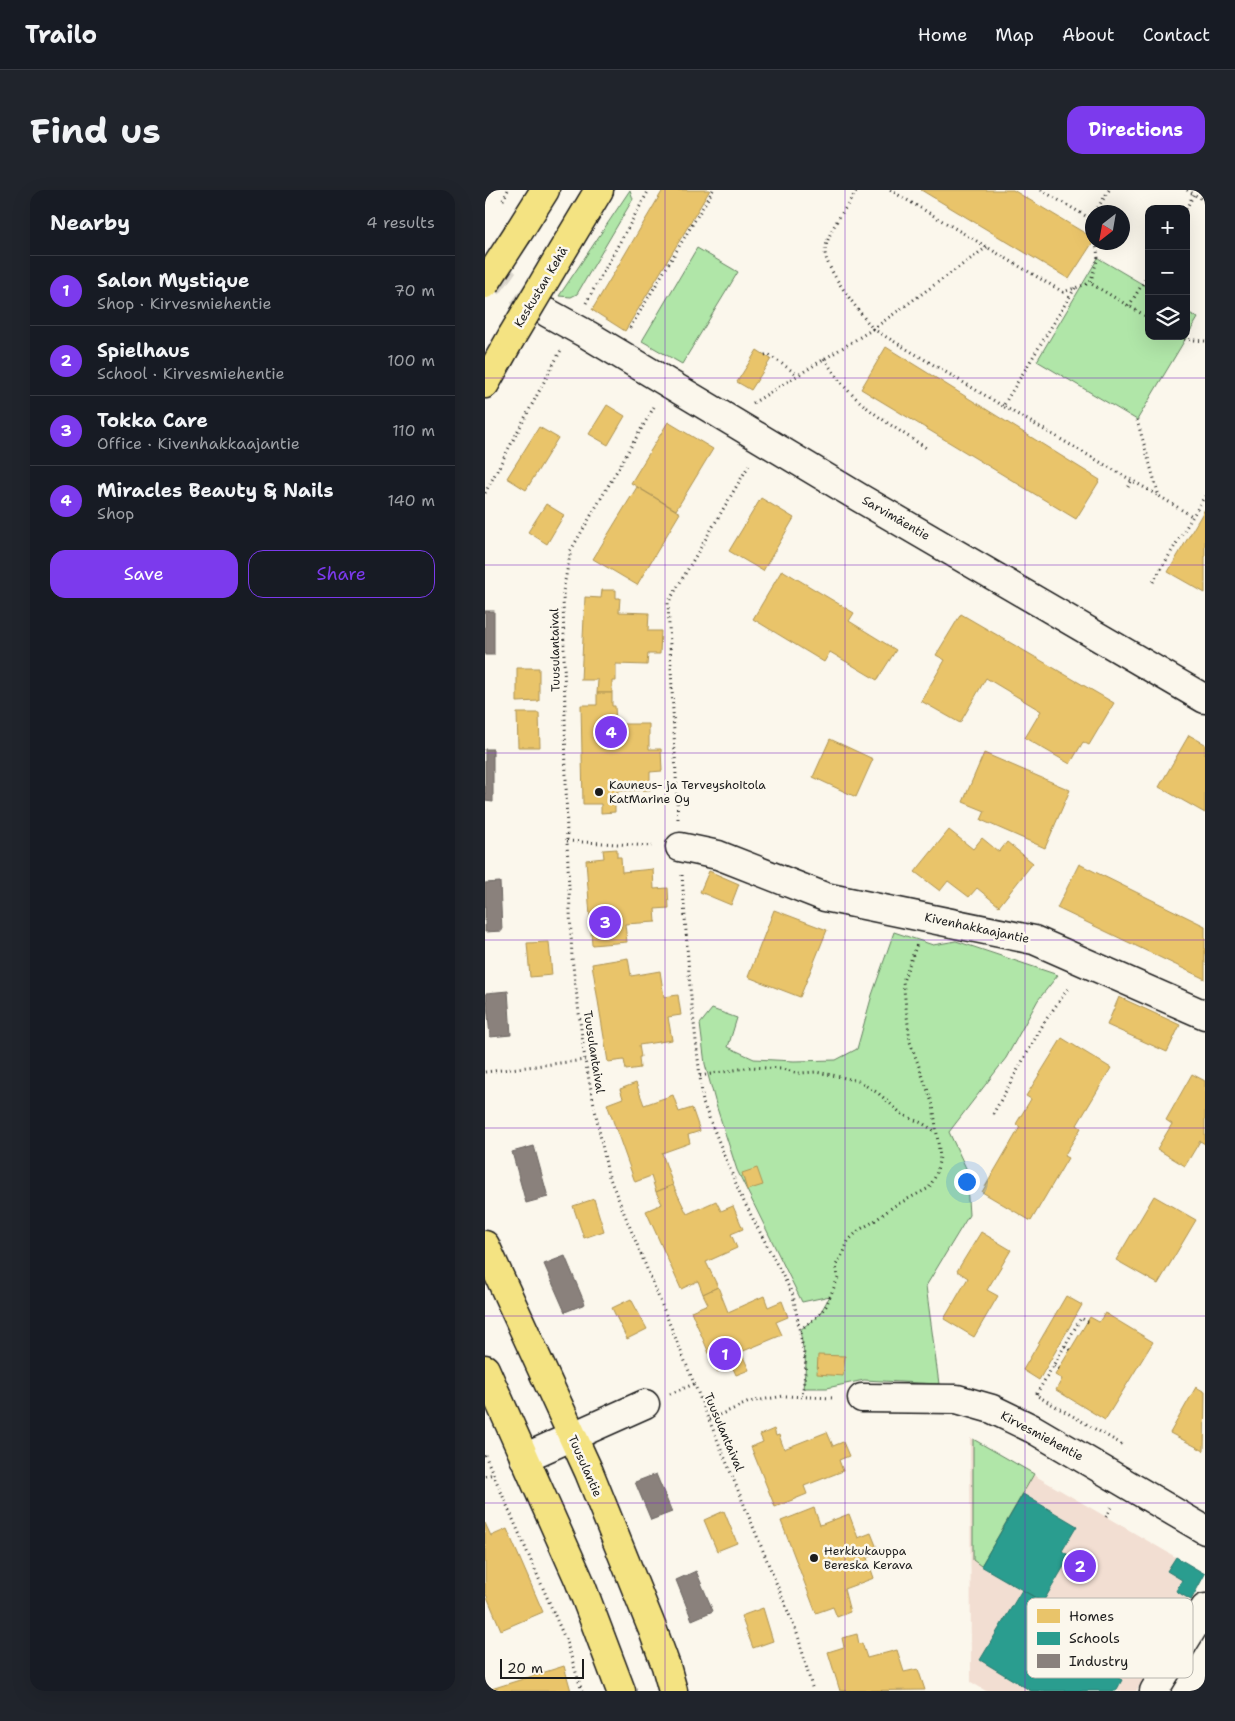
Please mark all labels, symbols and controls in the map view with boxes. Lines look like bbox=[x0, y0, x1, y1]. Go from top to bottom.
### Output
text: Trailo bbox=[25, 19, 97, 51]
text: Home bbox=[918, 23, 967, 47]
text: Map bbox=[995, 23, 1034, 47]
text: About bbox=[1062, 23, 1115, 47]
text: Contact bbox=[1143, 23, 1210, 47]
button: Directions bbox=[1067, 106, 1205, 154]
text: Find us bbox=[30, 107, 161, 154]
north arrow bbox=[1085, 205, 1130, 250]
map controls bbox=[1145, 205, 1190, 340]
button: + bbox=[1145, 205, 1190, 250]
text: Nearby bbox=[50, 209, 130, 237]
text: 4 results bbox=[366, 212, 435, 233]
street label: Keskustan Kehä bbox=[511, 243, 572, 330]
button: − bbox=[1145, 250, 1190, 295]
text: Salon Mystique bbox=[97, 268, 250, 293]
text: 1 bbox=[62, 280, 70, 301]
text: 70 m bbox=[394, 280, 435, 301]
text: Shop · Kirvesmiehentie bbox=[97, 293, 272, 314]
button: layers bbox=[1145, 295, 1190, 340]
text: Spielhaus bbox=[97, 338, 190, 363]
text: 2 bbox=[60, 350, 72, 371]
text: 100 m bbox=[387, 350, 435, 371]
text: School · Kirvesmiehentie bbox=[97, 363, 285, 384]
text: Tokka Care bbox=[97, 408, 208, 433]
text: 3 bbox=[60, 420, 72, 441]
text: 110 m bbox=[392, 420, 435, 441]
text: Office · Kivenhakkaajantie bbox=[97, 433, 300, 454]
text: Miracles Beauty & Nails bbox=[97, 478, 333, 503]
text: 4 bbox=[60, 490, 72, 511]
text: 140 m bbox=[388, 490, 435, 511]
street label: Sarvimäentie bbox=[859, 492, 933, 544]
text: Shop bbox=[97, 503, 134, 524]
button: Save bbox=[50, 550, 238, 598]
button: Share bbox=[248, 550, 435, 598]
street label: Tuusulantaival bbox=[546, 608, 564, 692]
pin: 4 bbox=[595, 713, 627, 751]
place label: Kauneus- ja Terveyshoitola KatMarine Oy bbox=[609, 777, 766, 807]
marker: Kauneus- ja Terveyshoitola KatMarine Oy bbox=[593, 786, 605, 798]
pin: 3 bbox=[589, 903, 621, 941]
street label: Kivenhakkaajantie bbox=[923, 909, 1031, 947]
street label: Tuusulantaival bbox=[580, 1009, 609, 1095]
your location bbox=[954, 1169, 980, 1195]
pin: 1 bbox=[709, 1335, 741, 1373]
street label: Tuusulantaival bbox=[700, 1390, 748, 1474]
street label: Kirvesmiehentie bbox=[998, 1407, 1086, 1465]
street label: Tuusulantie bbox=[564, 1433, 606, 1499]
place label: Herkkukauppa Bereska Kerava bbox=[824, 1543, 913, 1573]
pin: 2 bbox=[1064, 1547, 1096, 1585]
marker: Herkkukauppa Bereska Kerava bbox=[808, 1552, 820, 1564]
legend bbox=[1027, 1598, 1193, 1678]
text: Homes bbox=[1069, 1607, 1114, 1625]
text: Schools bbox=[1069, 1629, 1120, 1647]
text: Industry bbox=[1069, 1652, 1128, 1670]
scale bar bbox=[500, 1656, 584, 1679]
text: 20 m bbox=[507, 1659, 543, 1677]

